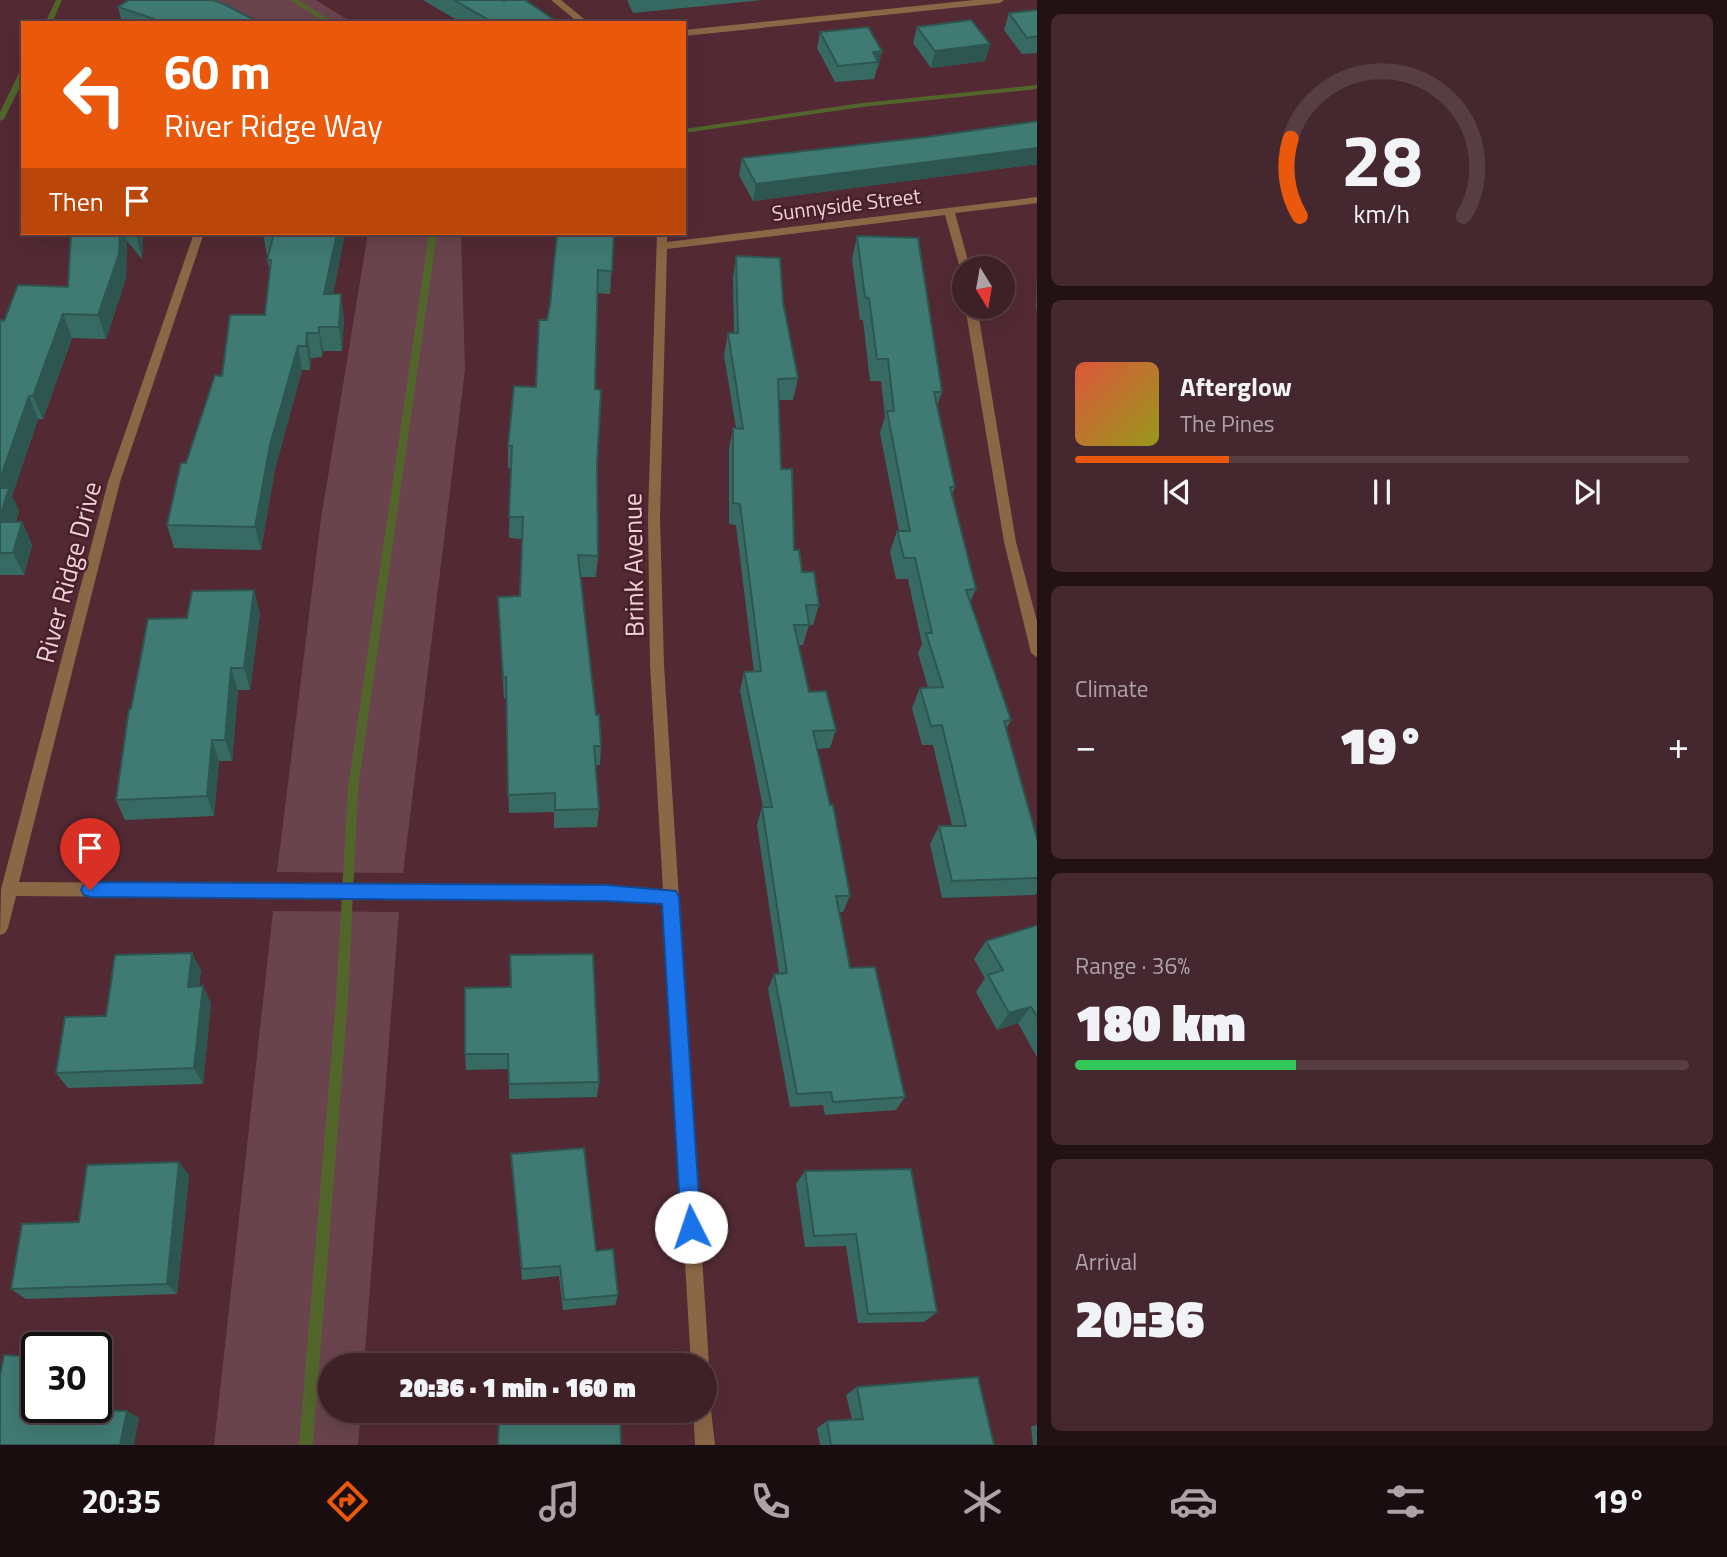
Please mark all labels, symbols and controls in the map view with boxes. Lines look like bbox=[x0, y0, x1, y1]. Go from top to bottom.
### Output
text: 60 m bbox=[164, 33, 271, 108]
icon: left bbox=[49, 49, 140, 140]
text: River Ridge Way bbox=[164, 101, 383, 149]
text: 28 bbox=[1341, 104, 1423, 214]
street label: Sunnyside Street bbox=[770, 179, 923, 229]
text: Then bbox=[49, 182, 104, 221]
icon: arrive bbox=[118, 182, 156, 220]
text: km/h bbox=[1354, 195, 1410, 233]
north arrow bbox=[952, 256, 1015, 318]
map controls bbox=[952, 256, 1015, 319]
text: Afterglow bbox=[1180, 367, 1292, 406]
text: The Pines bbox=[1180, 406, 1274, 441]
icon: previous bbox=[1158, 473, 1196, 511]
icon: pause bbox=[1363, 473, 1401, 511]
icon: next bbox=[1568, 473, 1606, 511]
street label: River Ridge Drive bbox=[25, 477, 111, 667]
street label: Brink Avenue bbox=[612, 493, 654, 637]
text: Climate bbox=[1075, 671, 1148, 706]
text: 19° bbox=[1339, 705, 1425, 784]
text: − bbox=[1075, 716, 1096, 774]
text: + bbox=[1668, 716, 1689, 774]
pin bbox=[60, 818, 120, 890]
icon: arrive bbox=[71, 829, 109, 867]
text: Range · 36% bbox=[1075, 948, 1190, 983]
text: 180 km bbox=[1075, 982, 1246, 1061]
position arrow bbox=[654, 1190, 728, 1264]
text: Arrival bbox=[1075, 1244, 1137, 1279]
text: 20:36 bbox=[1075, 1278, 1204, 1357]
speed limit sign: 30 bbox=[21, 1332, 112, 1423]
text: 20:36 · 1 min · 160 m bbox=[399, 1368, 636, 1407]
text: 20:35 bbox=[81, 1477, 161, 1525]
icon: directions bbox=[323, 1477, 372, 1526]
icon: music bbox=[535, 1477, 584, 1526]
icon: phone bbox=[746, 1477, 795, 1526]
icon: climate bbox=[958, 1477, 1007, 1526]
icon: car bbox=[1169, 1477, 1218, 1526]
icon: filters bbox=[1381, 1477, 1430, 1526]
text: 19° bbox=[1592, 1477, 1646, 1525]

